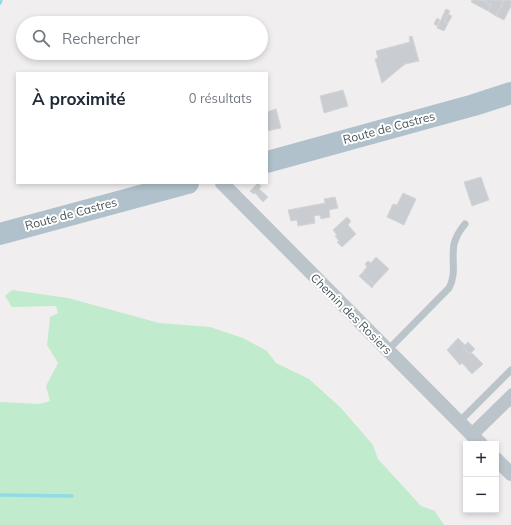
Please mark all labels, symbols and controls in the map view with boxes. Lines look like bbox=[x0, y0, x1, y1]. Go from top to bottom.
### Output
search box bbox=[16, 16, 268, 60]
icon: search bbox=[30, 27, 52, 49]
text: Rechercher bbox=[62, 29, 140, 48]
text: À proximité bbox=[32, 88, 126, 109]
text: 0 résultats bbox=[189, 90, 252, 106]
street label: Route de Castres bbox=[341, 108, 437, 147]
street label: Route de Castres bbox=[23, 194, 119, 233]
street label: Chemin des Rosiers bbox=[308, 270, 395, 357]
map controls bbox=[463, 441, 499, 513]
button: + bbox=[463, 441, 499, 477]
button: − bbox=[463, 477, 499, 513]

